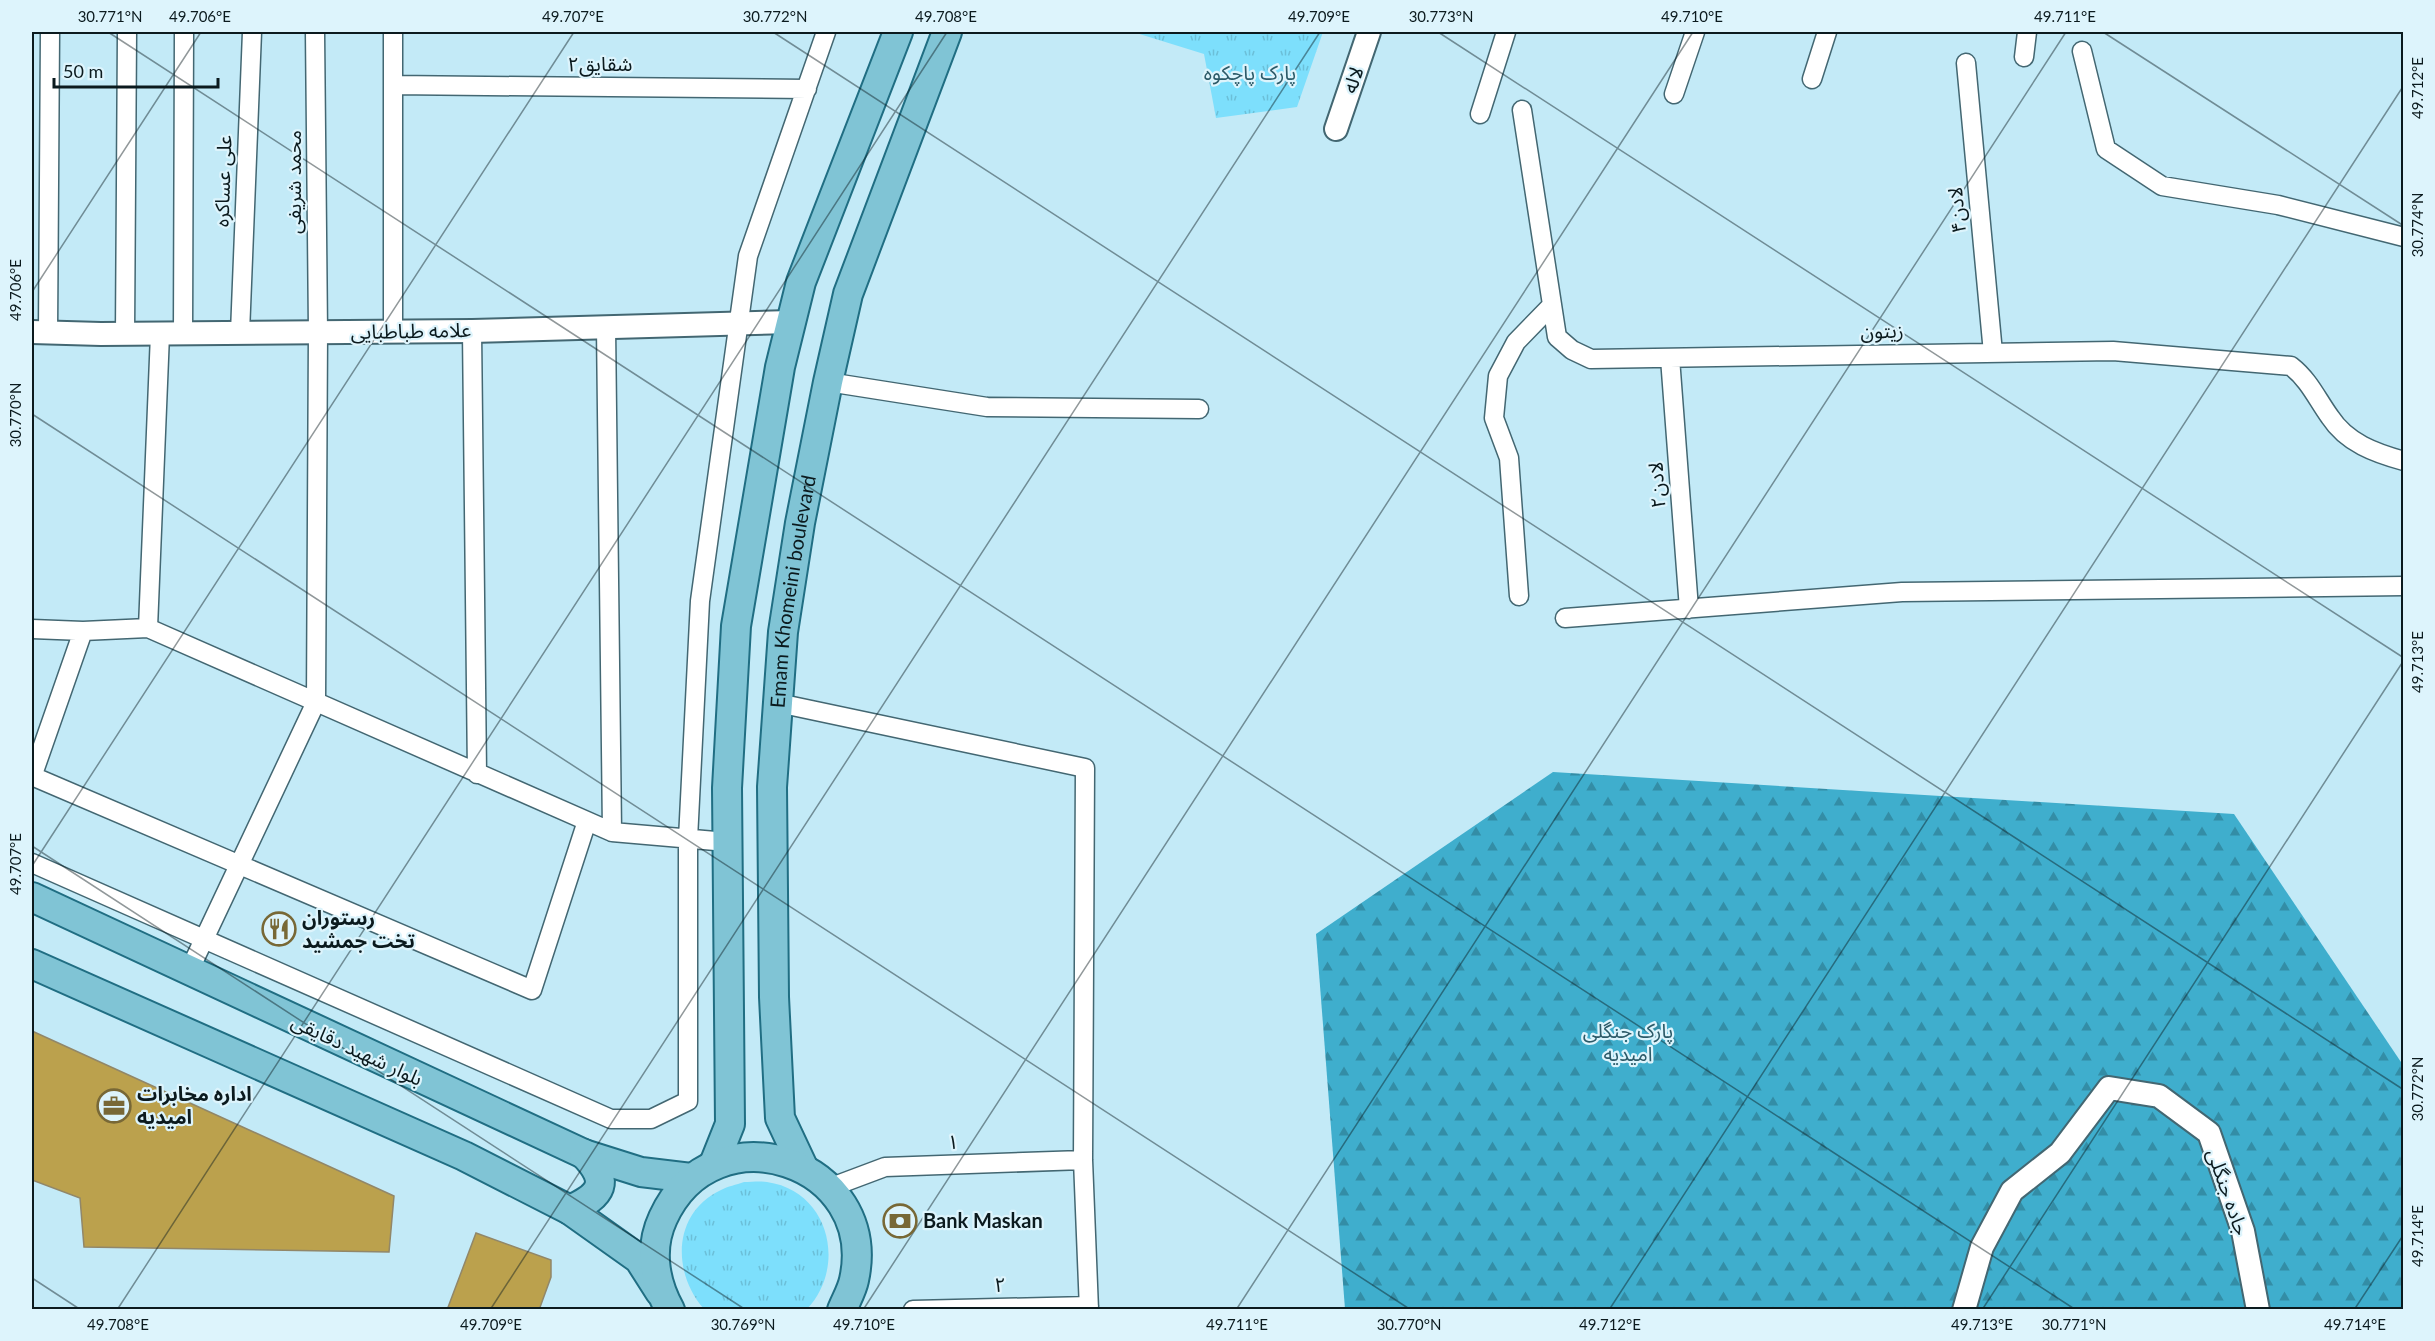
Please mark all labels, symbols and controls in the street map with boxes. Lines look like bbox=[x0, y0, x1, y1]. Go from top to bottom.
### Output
text: 30.771°N bbox=[78, 7, 142, 25]
text: 49.706°E bbox=[169, 7, 231, 25]
text: 49.707°E bbox=[542, 7, 604, 25]
text: 30.772°N bbox=[743, 7, 807, 25]
text: 49.708°E bbox=[915, 7, 977, 25]
text: 49.709°E bbox=[1288, 7, 1350, 25]
text: 30.773°N bbox=[1409, 7, 1473, 25]
text: 49.710°E bbox=[1661, 7, 1723, 25]
text: 49.711°E bbox=[2034, 7, 2096, 25]
scale bar bbox=[54, 51, 218, 89]
street label: شقایق۲ bbox=[568, 51, 633, 77]
text: 49.712°E bbox=[2408, 57, 2426, 119]
text: 50 m bbox=[63, 60, 103, 82]
park label: پارک پاچکوه bbox=[1204, 60, 1296, 86]
street label: لاله bbox=[1336, 63, 1368, 96]
street label: محمد شریفی bbox=[281, 130, 306, 234]
street label: علی عساکره bbox=[208, 134, 237, 228]
street label: لادن۴ bbox=[1942, 186, 1971, 234]
text: 30.774°N bbox=[2408, 193, 2426, 257]
text: 49.706°E bbox=[6, 259, 24, 321]
street label: علامه طباطبایی bbox=[351, 317, 471, 344]
street label: زیتون bbox=[1860, 318, 1904, 343]
text: 30.770°N bbox=[6, 383, 24, 447]
street label: لادن۲ bbox=[1642, 461, 1671, 509]
street label: Emam Khomeini boulevard bbox=[765, 473, 820, 709]
text: 49.713°E bbox=[2408, 631, 2426, 693]
text: 49.707°E bbox=[6, 833, 24, 895]
place label: رستوران تخت جمشید bbox=[302, 905, 415, 953]
restaurant icon: رستوران تخت جمشید bbox=[261, 911, 297, 947]
street label: بلوار شهید دقایقی bbox=[288, 1008, 427, 1091]
park label: پارک جنگلی امیدیه bbox=[1583, 1018, 1673, 1065]
text: 30.772°N bbox=[2408, 1057, 2426, 1121]
place label: اداره مخابرات امیدیه bbox=[137, 1081, 252, 1129]
office icon: اداره مخابرات امیدیه bbox=[96, 1088, 132, 1124]
street label: ۱ bbox=[947, 1129, 959, 1153]
street label: جاده جنگلی bbox=[2202, 1145, 2255, 1238]
bank icon: Bank Maskan bbox=[882, 1203, 918, 1239]
text: 49.714°E bbox=[2408, 1205, 2426, 1267]
place label: Bank Maskan bbox=[923, 1208, 1043, 1232]
street label: ۲ bbox=[994, 1272, 1006, 1296]
text: 49.708°E bbox=[87, 1315, 149, 1333]
text: 49.709°E bbox=[460, 1315, 522, 1333]
text: 30.769°N bbox=[711, 1315, 775, 1333]
text: 49.710°E bbox=[833, 1315, 895, 1333]
text: 49.711°E bbox=[1206, 1315, 1268, 1333]
text: 30.770°N bbox=[1377, 1315, 1441, 1333]
text: 49.712°E bbox=[1579, 1315, 1641, 1333]
text: 49.713°E bbox=[1951, 1315, 2013, 1333]
text: 30.771°N bbox=[2042, 1315, 2106, 1333]
text: 49.714°E bbox=[2324, 1315, 2386, 1333]

